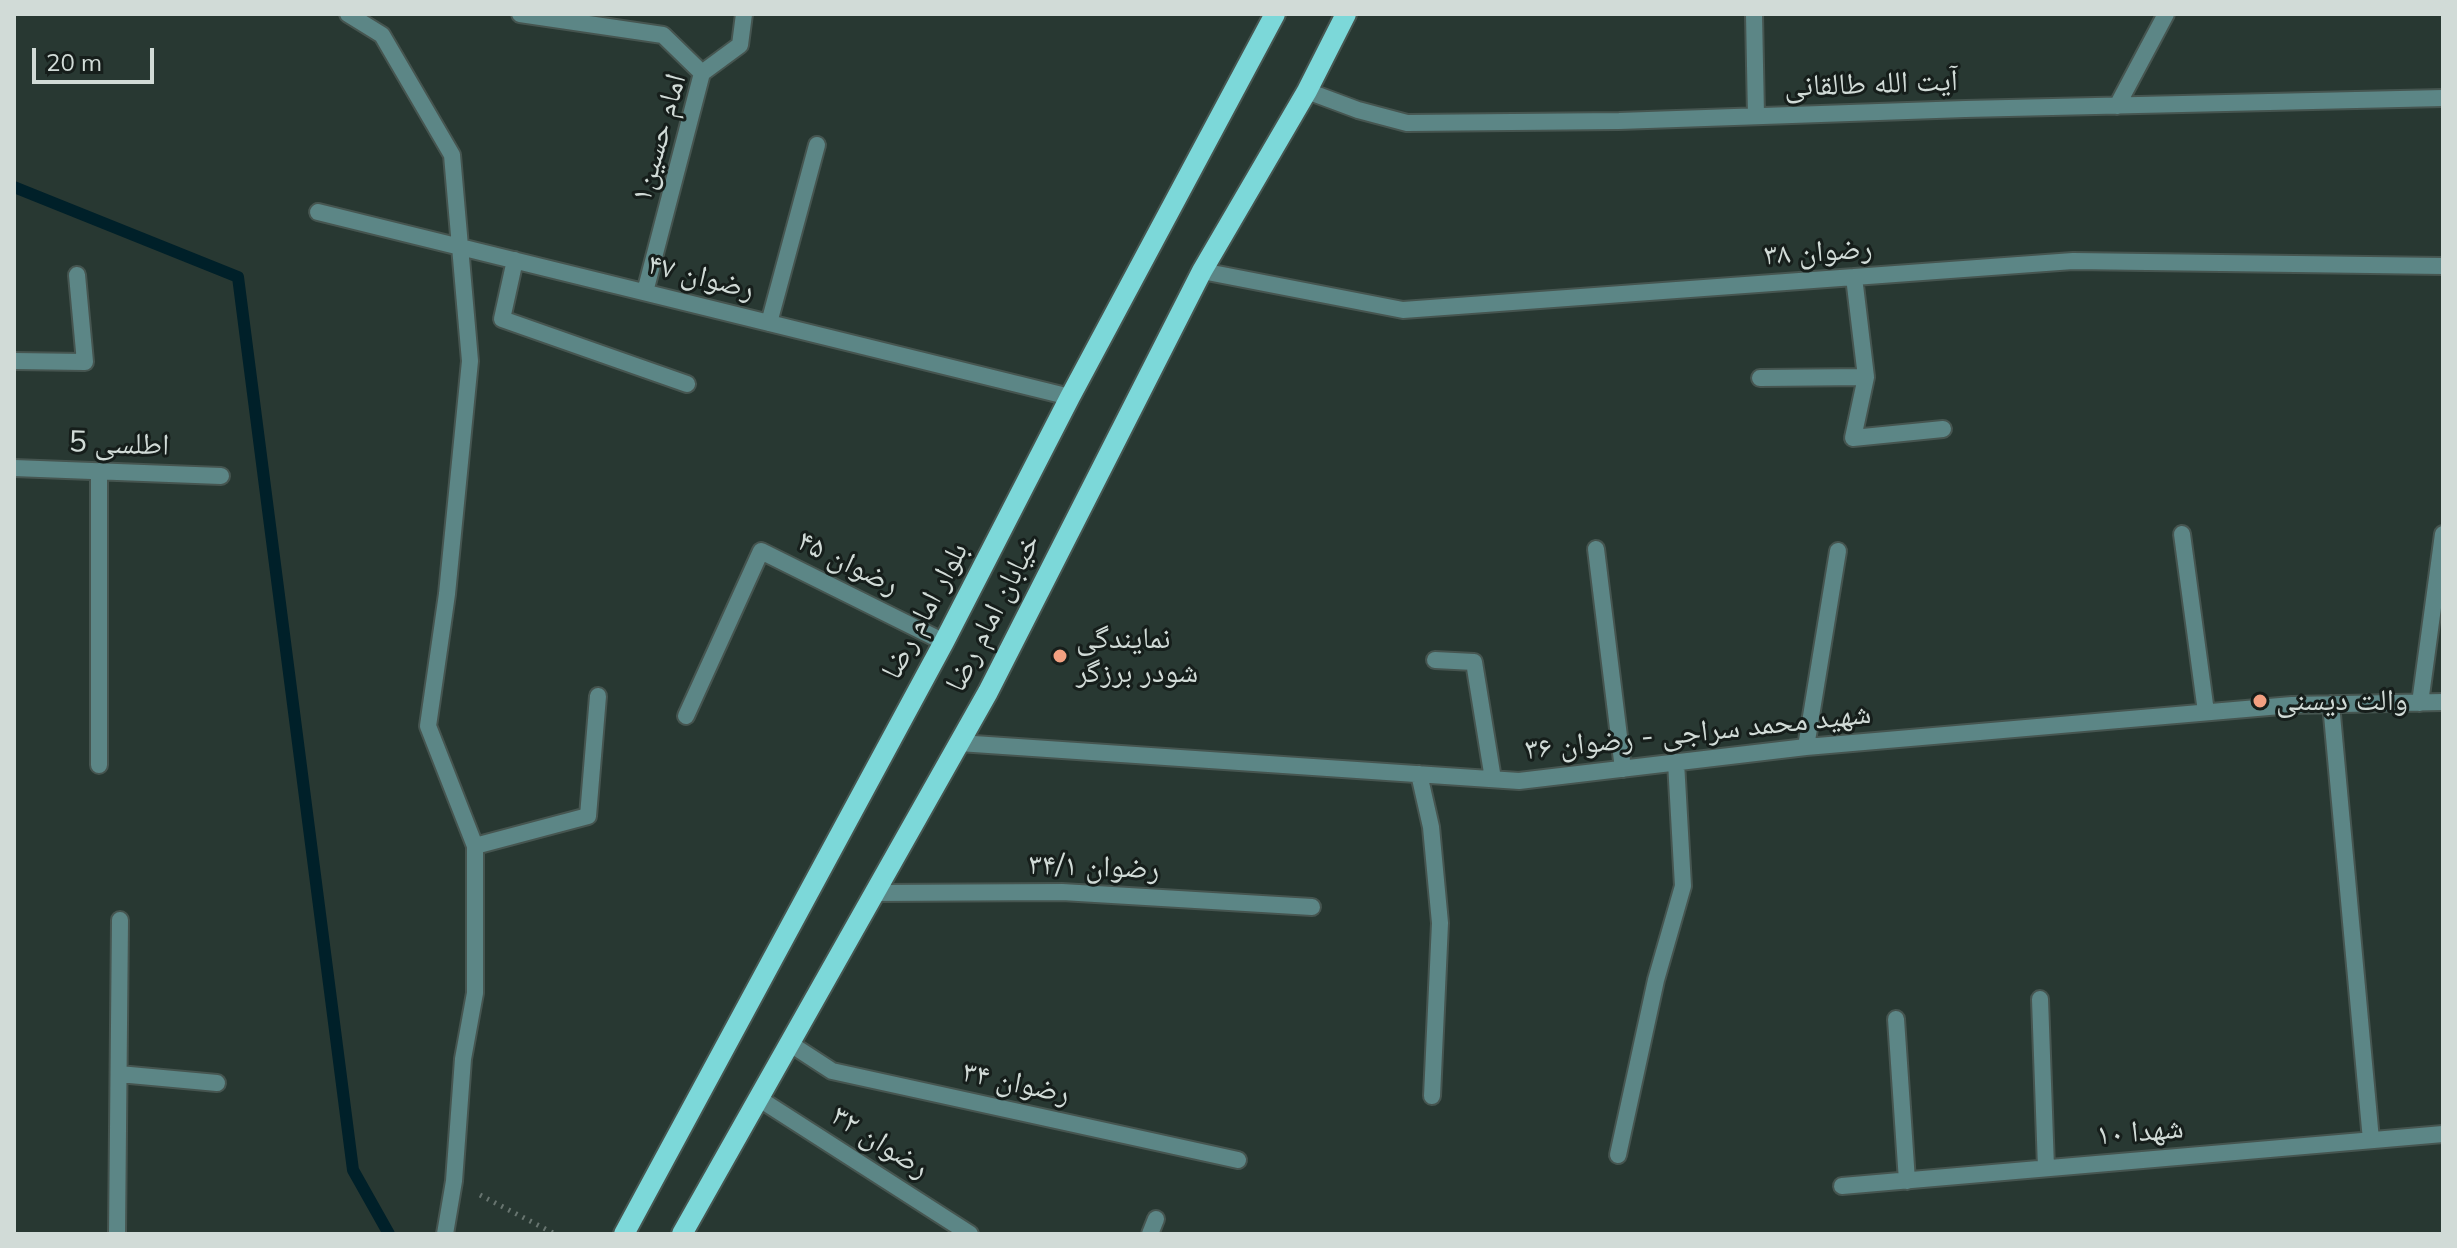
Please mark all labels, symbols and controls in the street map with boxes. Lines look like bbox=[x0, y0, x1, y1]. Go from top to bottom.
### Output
scale bar bbox=[36, 32, 158, 82]
text: 20 m bbox=[46, 47, 102, 77]
street label: آیت الله طالقانی bbox=[1784, 63, 1958, 105]
street label: امام حسین۱ bbox=[624, 70, 694, 206]
street label: رضوان ۳۸ bbox=[1763, 230, 1873, 274]
street label: رضوان ۴۷ bbox=[644, 246, 758, 308]
street label: اطلسی 5 bbox=[68, 424, 170, 464]
street label: رضوان ۴۵ bbox=[791, 523, 905, 603]
street label: خیابان امام رضا bbox=[938, 528, 1048, 698]
street label: بلوار امام رضا bbox=[874, 536, 976, 686]
place label: نمایندگی شودر برزگر bbox=[1076, 621, 1198, 692]
marker: نمایندگی شودر برزگر bbox=[1051, 647, 1069, 665]
place label: والت دیسنی bbox=[2276, 683, 2408, 719]
marker: والت دیسنی bbox=[2251, 692, 2269, 710]
street label: شهید محمد سراجی - رضوان ۳۶ bbox=[1523, 696, 1873, 768]
street label: رضوان ۳۴/۱ bbox=[1028, 847, 1160, 887]
street label: رضوان ۳۴ bbox=[959, 1054, 1073, 1112]
street label: رضوان ۳۲ bbox=[824, 1098, 936, 1186]
street label: شهدا ۱۰ bbox=[2095, 1110, 2185, 1154]

